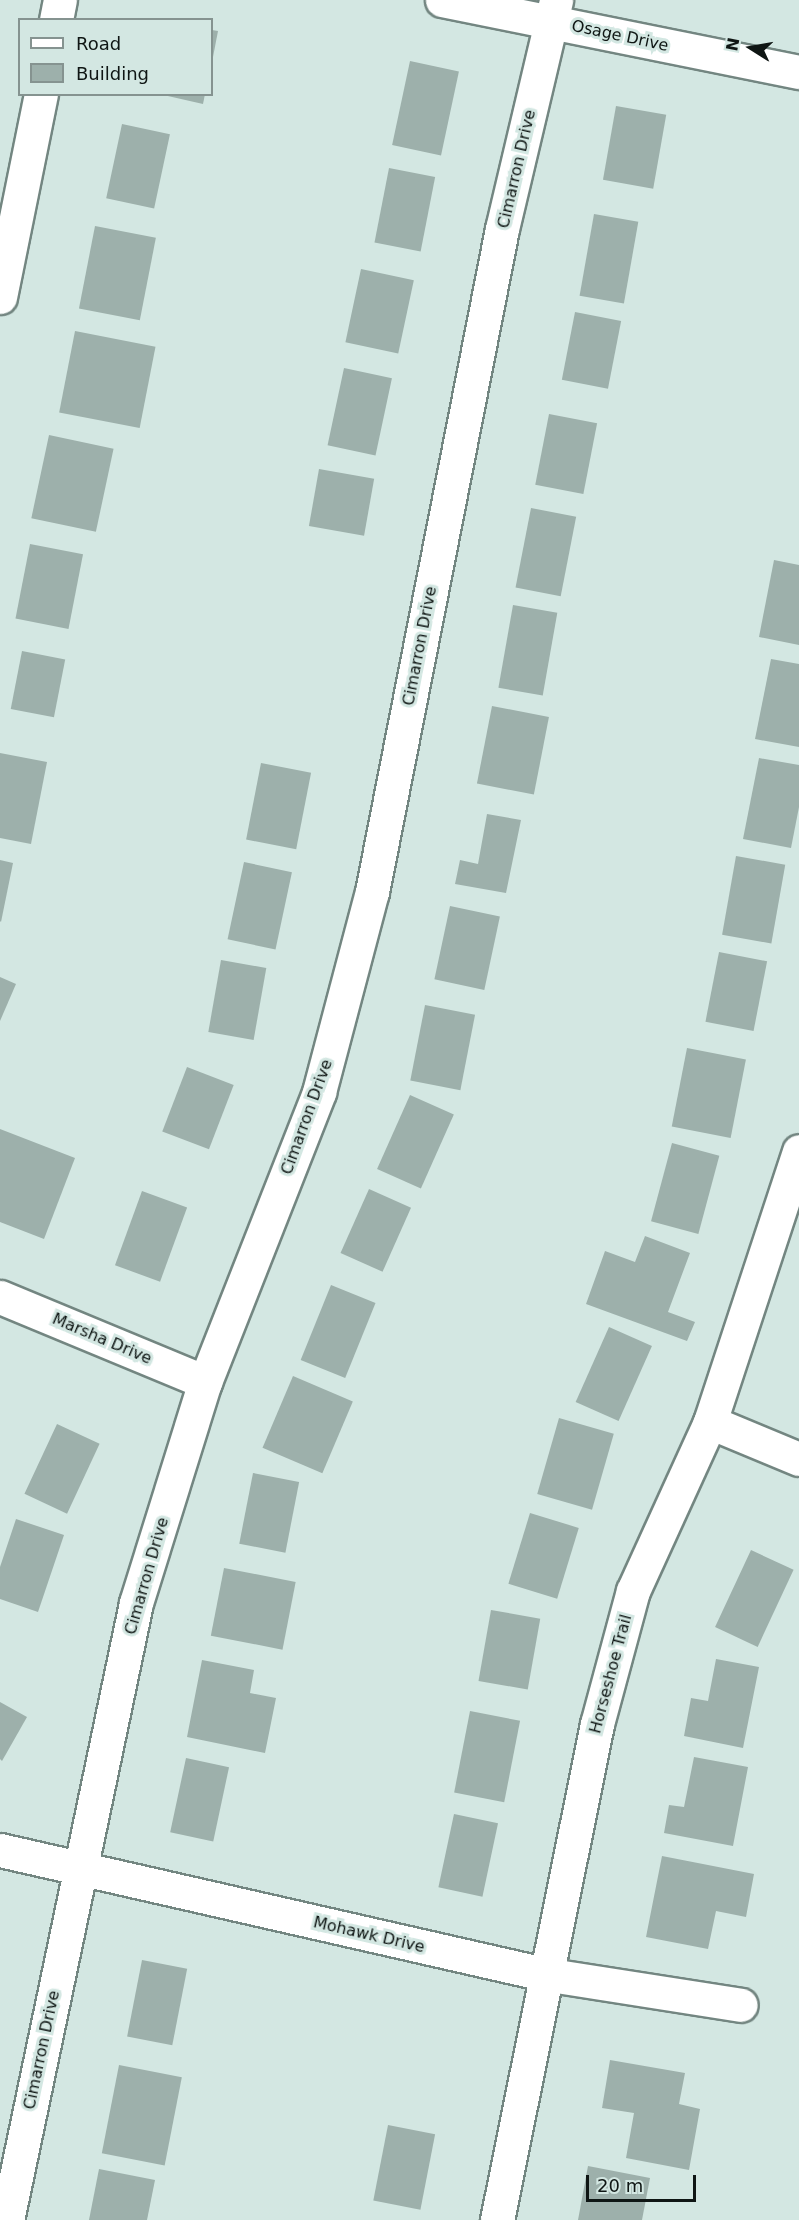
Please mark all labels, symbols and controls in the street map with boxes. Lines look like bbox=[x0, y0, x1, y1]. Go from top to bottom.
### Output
street label: Osage Drive bbox=[570, 16, 670, 56]
legend bbox=[18, 18, 213, 96]
north arrow bbox=[721, 18, 781, 78]
text: Road bbox=[76, 33, 121, 54]
text: N bbox=[722, 36, 743, 53]
text: Building bbox=[76, 63, 149, 84]
street label: Cimarron Drive bbox=[494, 108, 540, 230]
street label: Cimarron Drive bbox=[399, 585, 441, 707]
street label: Cimarron Drive bbox=[277, 1057, 337, 1177]
street label: Marsha Drive bbox=[49, 1309, 155, 1369]
street label: Cimarron Drive bbox=[121, 1515, 173, 1637]
street label: Horseshoe Trail bbox=[586, 1612, 636, 1736]
street label: Mohawk Drive bbox=[311, 1913, 427, 1957]
street label: Cimarron Drive bbox=[20, 1989, 64, 2111]
scale bar bbox=[589, 2163, 698, 2201]
text: 20 m bbox=[597, 2175, 643, 2196]

